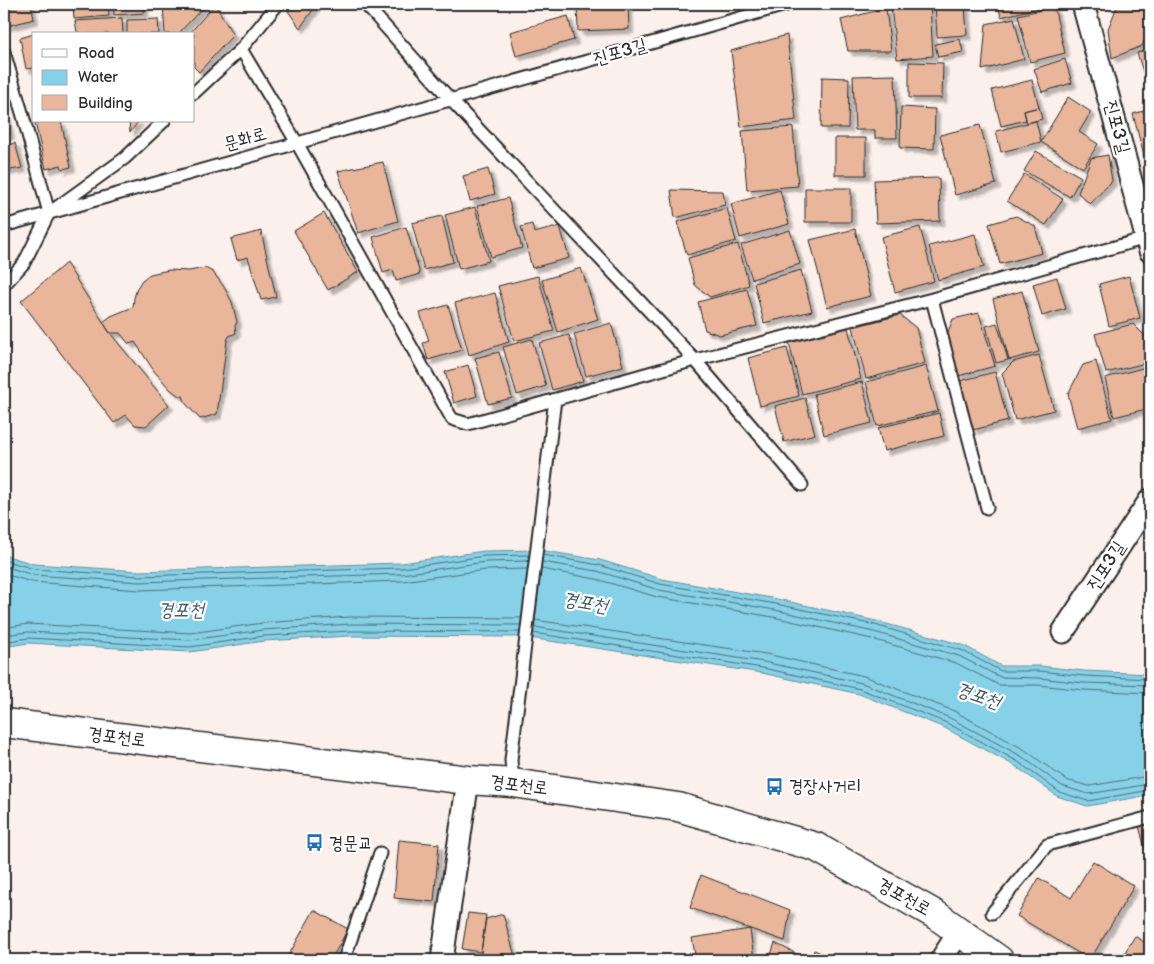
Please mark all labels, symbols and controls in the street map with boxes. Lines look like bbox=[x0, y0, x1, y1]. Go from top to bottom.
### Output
legend bbox=[32, 32, 195, 122]
street label: 진포3길 bbox=[591, 34, 650, 70]
text: Road bbox=[78, 44, 114, 63]
text: Water bbox=[78, 68, 118, 87]
text: Building bbox=[78, 94, 133, 113]
street label: 진포3길 bbox=[1100, 98, 1134, 157]
street label: 문화로 bbox=[221, 123, 269, 155]
street label: 진포3길 bbox=[1082, 537, 1130, 595]
water label: 경포천 bbox=[560, 588, 611, 619]
water label: 경포천 bbox=[158, 599, 206, 622]
water label: 경포천 bbox=[953, 678, 1005, 715]
street label: 경포천로 bbox=[87, 723, 147, 751]
street label: 경포천로 bbox=[489, 771, 549, 799]
bus stop icon: 경장사거리 bbox=[765, 776, 785, 796]
place label: 경장사거리 bbox=[789, 776, 861, 797]
bus stop icon: 경문교 bbox=[305, 833, 325, 853]
place label: 경문교 bbox=[329, 833, 372, 854]
street label: 경포천로 bbox=[874, 874, 934, 920]

